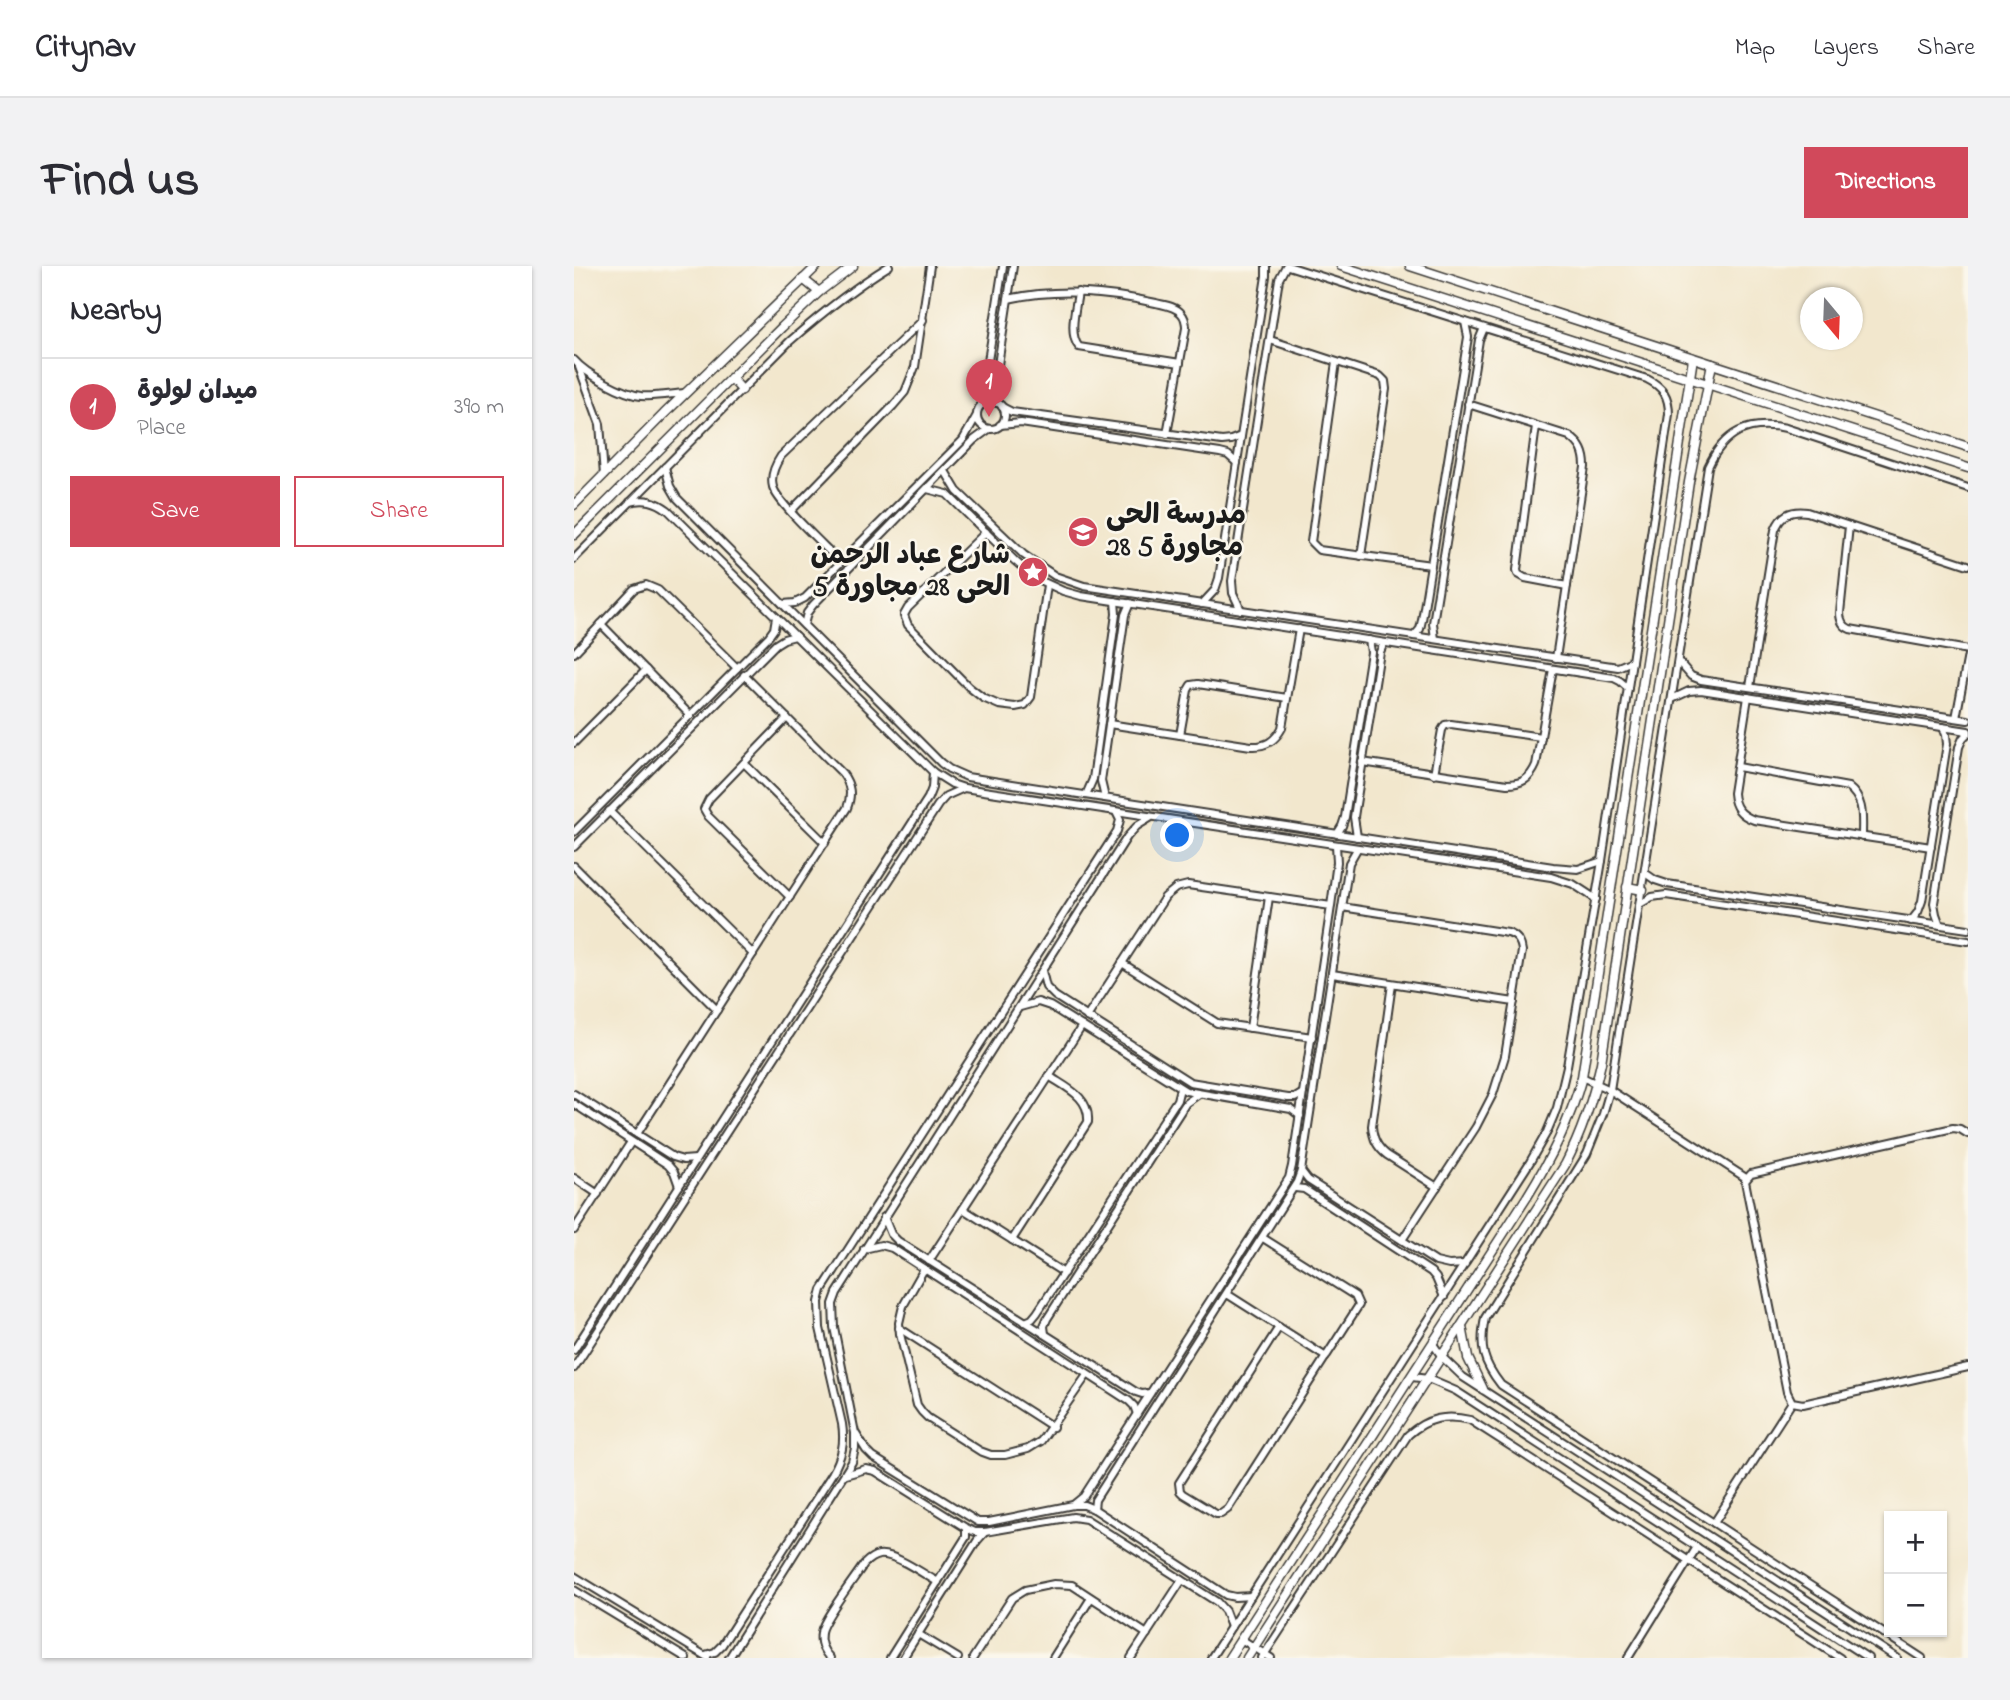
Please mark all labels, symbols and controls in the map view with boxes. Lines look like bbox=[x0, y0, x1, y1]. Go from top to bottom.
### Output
text: Citynav bbox=[35, 24, 135, 72]
text: Map bbox=[1735, 31, 1775, 66]
text: Layers bbox=[1813, 31, 1879, 66]
text: Share bbox=[1917, 31, 1975, 66]
text: Find us bbox=[42, 146, 199, 218]
button: Directions bbox=[1804, 147, 1968, 218]
north arrow bbox=[1800, 287, 1863, 350]
text: Nearby bbox=[70, 290, 162, 334]
pin: 1 bbox=[966, 359, 1012, 417]
text: ميدان لولوة bbox=[137, 373, 258, 411]
text: 1 bbox=[89, 391, 97, 424]
text: 390 m bbox=[454, 391, 504, 424]
text: Place bbox=[137, 412, 186, 445]
button: Save bbox=[70, 476, 280, 547]
button: Share bbox=[294, 476, 504, 547]
place label: مدرسة الحى 28 مجاورة 5 bbox=[1105, 496, 1246, 569]
school or university icon: مدرسة الحى 28 مجاورة 5 bbox=[1066, 515, 1100, 549]
place label: شارع عباد الرحمن الحى 28 مجاورة 5 bbox=[810, 536, 1010, 609]
place icon: شارع عباد الرحمن الحى 28 مجاورة 5 bbox=[1016, 555, 1050, 589]
your location bbox=[1160, 818, 1194, 852]
map controls bbox=[1884, 1511, 1947, 1637]
button: + bbox=[1884, 1511, 1947, 1574]
button: − bbox=[1884, 1574, 1947, 1637]

